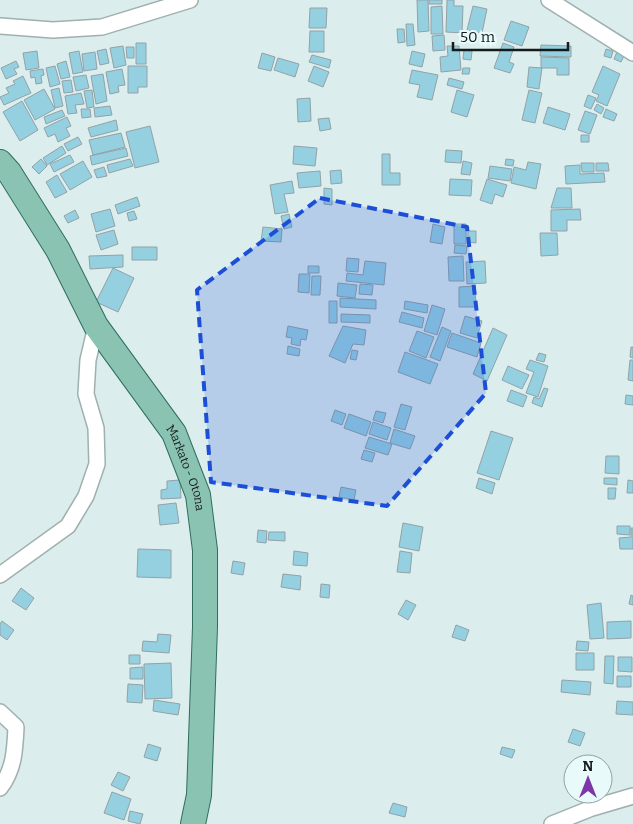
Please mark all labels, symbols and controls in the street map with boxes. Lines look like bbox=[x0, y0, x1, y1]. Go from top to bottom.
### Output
scale bar bbox=[453, 20, 568, 52]
text: 50 m bbox=[460, 28, 496, 46]
street label: Markato - Otona bbox=[163, 422, 207, 512]
north arrow bbox=[563, 754, 613, 804]
text: N bbox=[583, 758, 594, 775]

